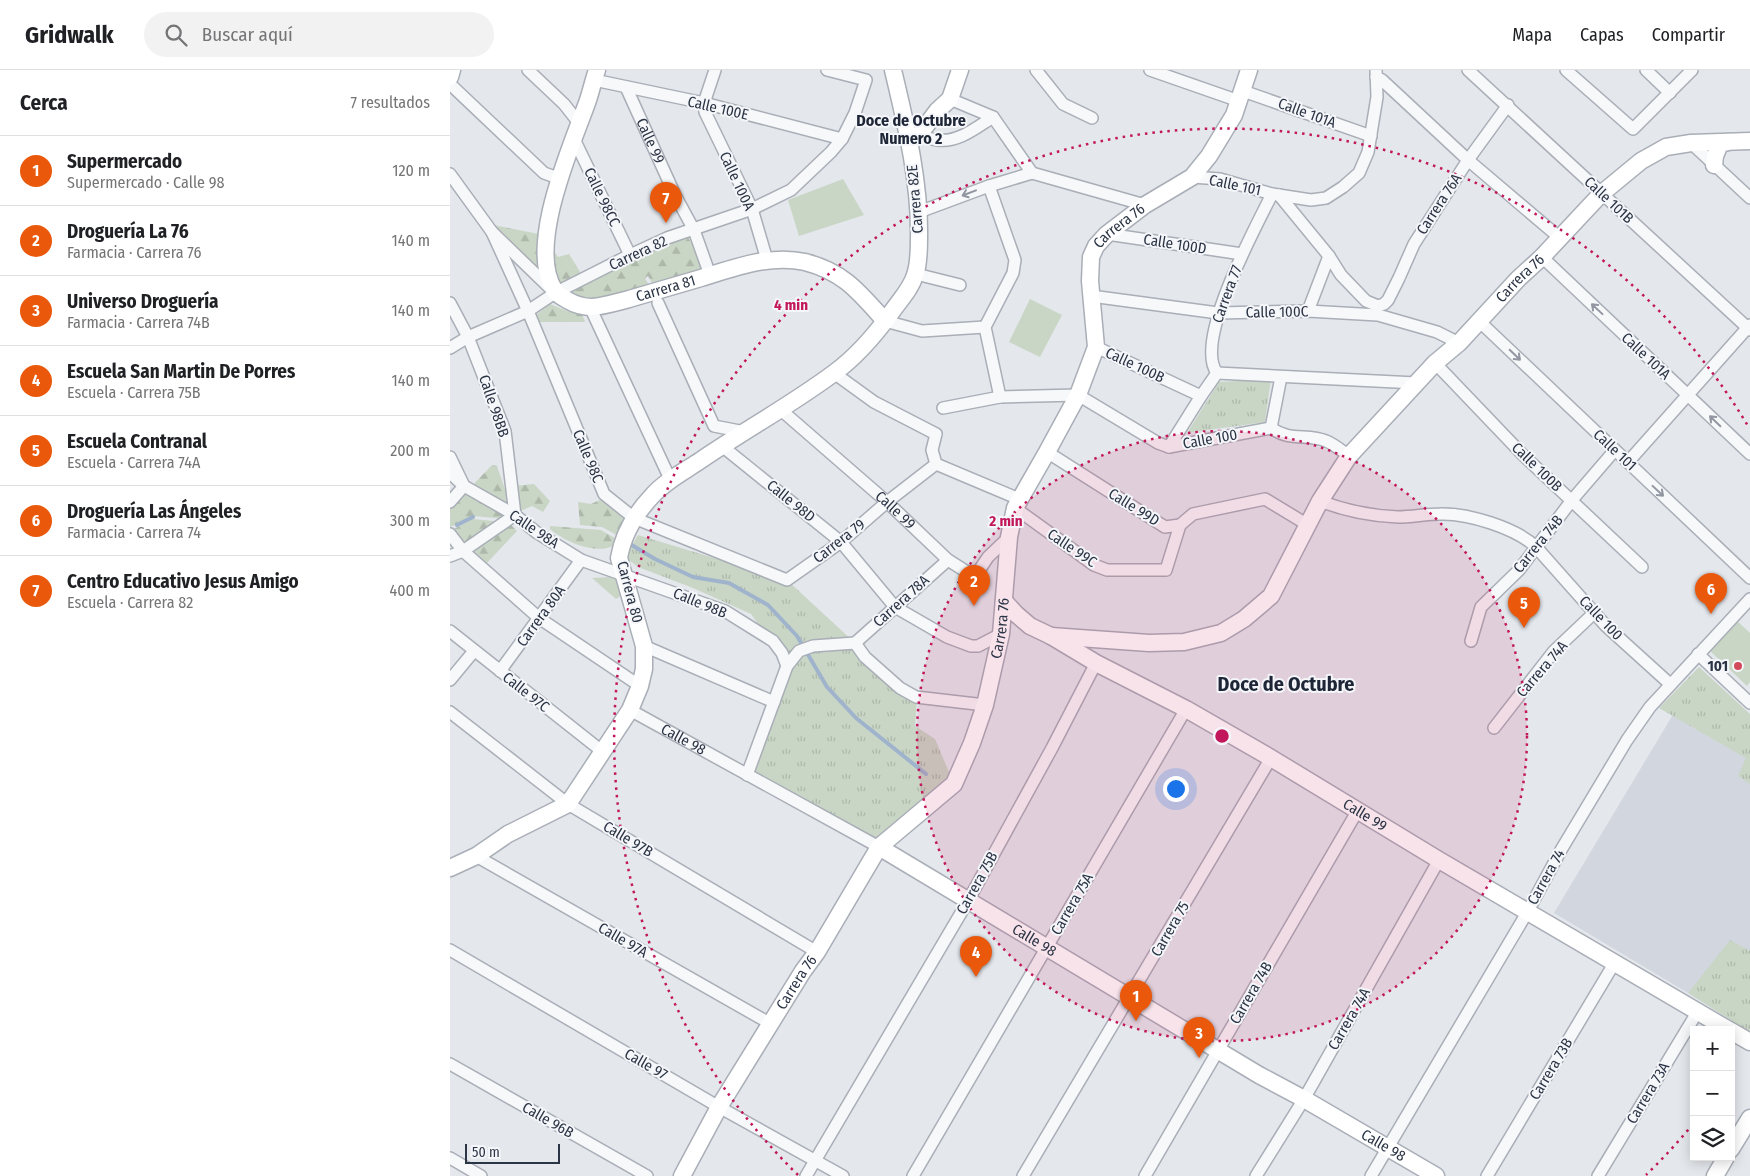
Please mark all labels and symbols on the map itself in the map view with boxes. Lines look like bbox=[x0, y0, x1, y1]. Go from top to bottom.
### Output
street label: Calle 100E bbox=[686, 92, 750, 124]
street label: Calle 101A bbox=[1276, 94, 1339, 132]
district label: Doce de Octubre Numero 2 bbox=[856, 111, 966, 148]
street label: Calle 99 bbox=[632, 115, 669, 166]
street label: Calle 100A bbox=[716, 149, 758, 213]
street label: Carrera 82E bbox=[903, 164, 927, 234]
street label: Calle 98CC bbox=[580, 165, 624, 230]
street label: Carrera 76A bbox=[1413, 170, 1465, 238]
street label: Calle 101 bbox=[1207, 171, 1263, 199]
street label: Calle 101B bbox=[1581, 173, 1637, 227]
pin: 7 bbox=[650, 182, 682, 223]
one-way arrow bbox=[961, 189, 977, 198]
street label: Carrera 76 bbox=[1089, 200, 1148, 252]
street label: Calle 100D bbox=[1142, 230, 1208, 258]
street label: Carrera 82 bbox=[606, 232, 670, 274]
street label: Carrera 76 bbox=[1492, 250, 1548, 306]
street label: Carrera 77 bbox=[1208, 263, 1246, 325]
street label: Carrera 81 bbox=[634, 271, 697, 305]
text: 4 min bbox=[774, 296, 808, 314]
street label: Calle 100C bbox=[1246, 302, 1309, 322]
one-way arrow bbox=[1590, 303, 1603, 315]
street label: Calle 101A bbox=[1618, 329, 1674, 383]
street label: Calle 100B bbox=[1103, 344, 1167, 386]
one-way arrow bbox=[1508, 349, 1521, 361]
street label: Calle 98BB bbox=[475, 373, 513, 439]
one-way arrow bbox=[1709, 415, 1721, 427]
street label: Calle 100 bbox=[1181, 425, 1239, 453]
street label: Calle 101 bbox=[1590, 425, 1640, 475]
street label: Calle 98C bbox=[569, 427, 607, 486]
street label: Calle 100B bbox=[1508, 439, 1566, 495]
street label: Calle 98D bbox=[763, 476, 819, 526]
street label: Calle 99D bbox=[1105, 484, 1163, 530]
one-way arrow bbox=[1652, 485, 1664, 497]
street label: Calle 99 bbox=[872, 487, 919, 533]
street label: Calle 98A bbox=[506, 506, 562, 552]
text: 2 min bbox=[988, 512, 1023, 530]
street label: Carrera 74B bbox=[1509, 512, 1567, 576]
street label: Carrera 79 bbox=[809, 515, 869, 567]
street label: Calle 99C bbox=[1044, 525, 1100, 571]
street label: Carrera 80 bbox=[613, 559, 647, 625]
pin: 2 bbox=[958, 565, 990, 606]
street label: Carrera 78A bbox=[869, 571, 933, 631]
pin: 6 bbox=[1695, 573, 1727, 614]
street label: Carrera 80A bbox=[513, 582, 569, 650]
street label: Calle 98B bbox=[670, 584, 730, 622]
pin: 5 bbox=[1508, 587, 1540, 628]
street label: Calle 100 bbox=[1575, 592, 1627, 644]
street label: Carrera 76 bbox=[987, 597, 1013, 660]
street label: Carrera 74A bbox=[1513, 637, 1571, 701]
place label: 101 bbox=[1707, 657, 1728, 675]
marker: 101 bbox=[1732, 660, 1744, 672]
street label: Calle 97C bbox=[499, 668, 553, 716]
district label: Doce de Octubre bbox=[1218, 672, 1354, 696]
street label: Calle 98 bbox=[658, 720, 709, 759]
centre of rings bbox=[1213, 727, 1231, 745]
your location bbox=[1163, 776, 1189, 802]
street label: Calle 99 bbox=[1340, 795, 1390, 835]
street label: Calle 97B bbox=[600, 817, 656, 861]
street label: Carrera 74 bbox=[1523, 846, 1569, 908]
street label: Carrera 75B bbox=[952, 849, 1002, 917]
street label: Carrera 75A bbox=[1047, 870, 1097, 938]
street label: Carrera 75 bbox=[1147, 898, 1193, 960]
street label: Calle 97A bbox=[595, 919, 651, 961]
street label: Calle 98 bbox=[1009, 920, 1060, 960]
pin: 4 bbox=[960, 936, 992, 977]
street label: Carrera 76 bbox=[772, 952, 821, 1013]
street label: Carrera 74B bbox=[1226, 959, 1276, 1027]
pin: 1 bbox=[1120, 980, 1152, 1021]
street label: Carrera 74A bbox=[1324, 985, 1374, 1053]
pin: 3 bbox=[1183, 1017, 1215, 1058]
street label: Carrera 73B bbox=[1526, 1035, 1576, 1103]
street label: Calle 97 bbox=[621, 1045, 671, 1083]
street label: Carrera 73A bbox=[1623, 1059, 1673, 1127]
street label: Calle 96B bbox=[519, 1098, 577, 1142]
street label: Calle 98 bbox=[1358, 1125, 1409, 1165]
scale bar bbox=[465, 1141, 560, 1164]

